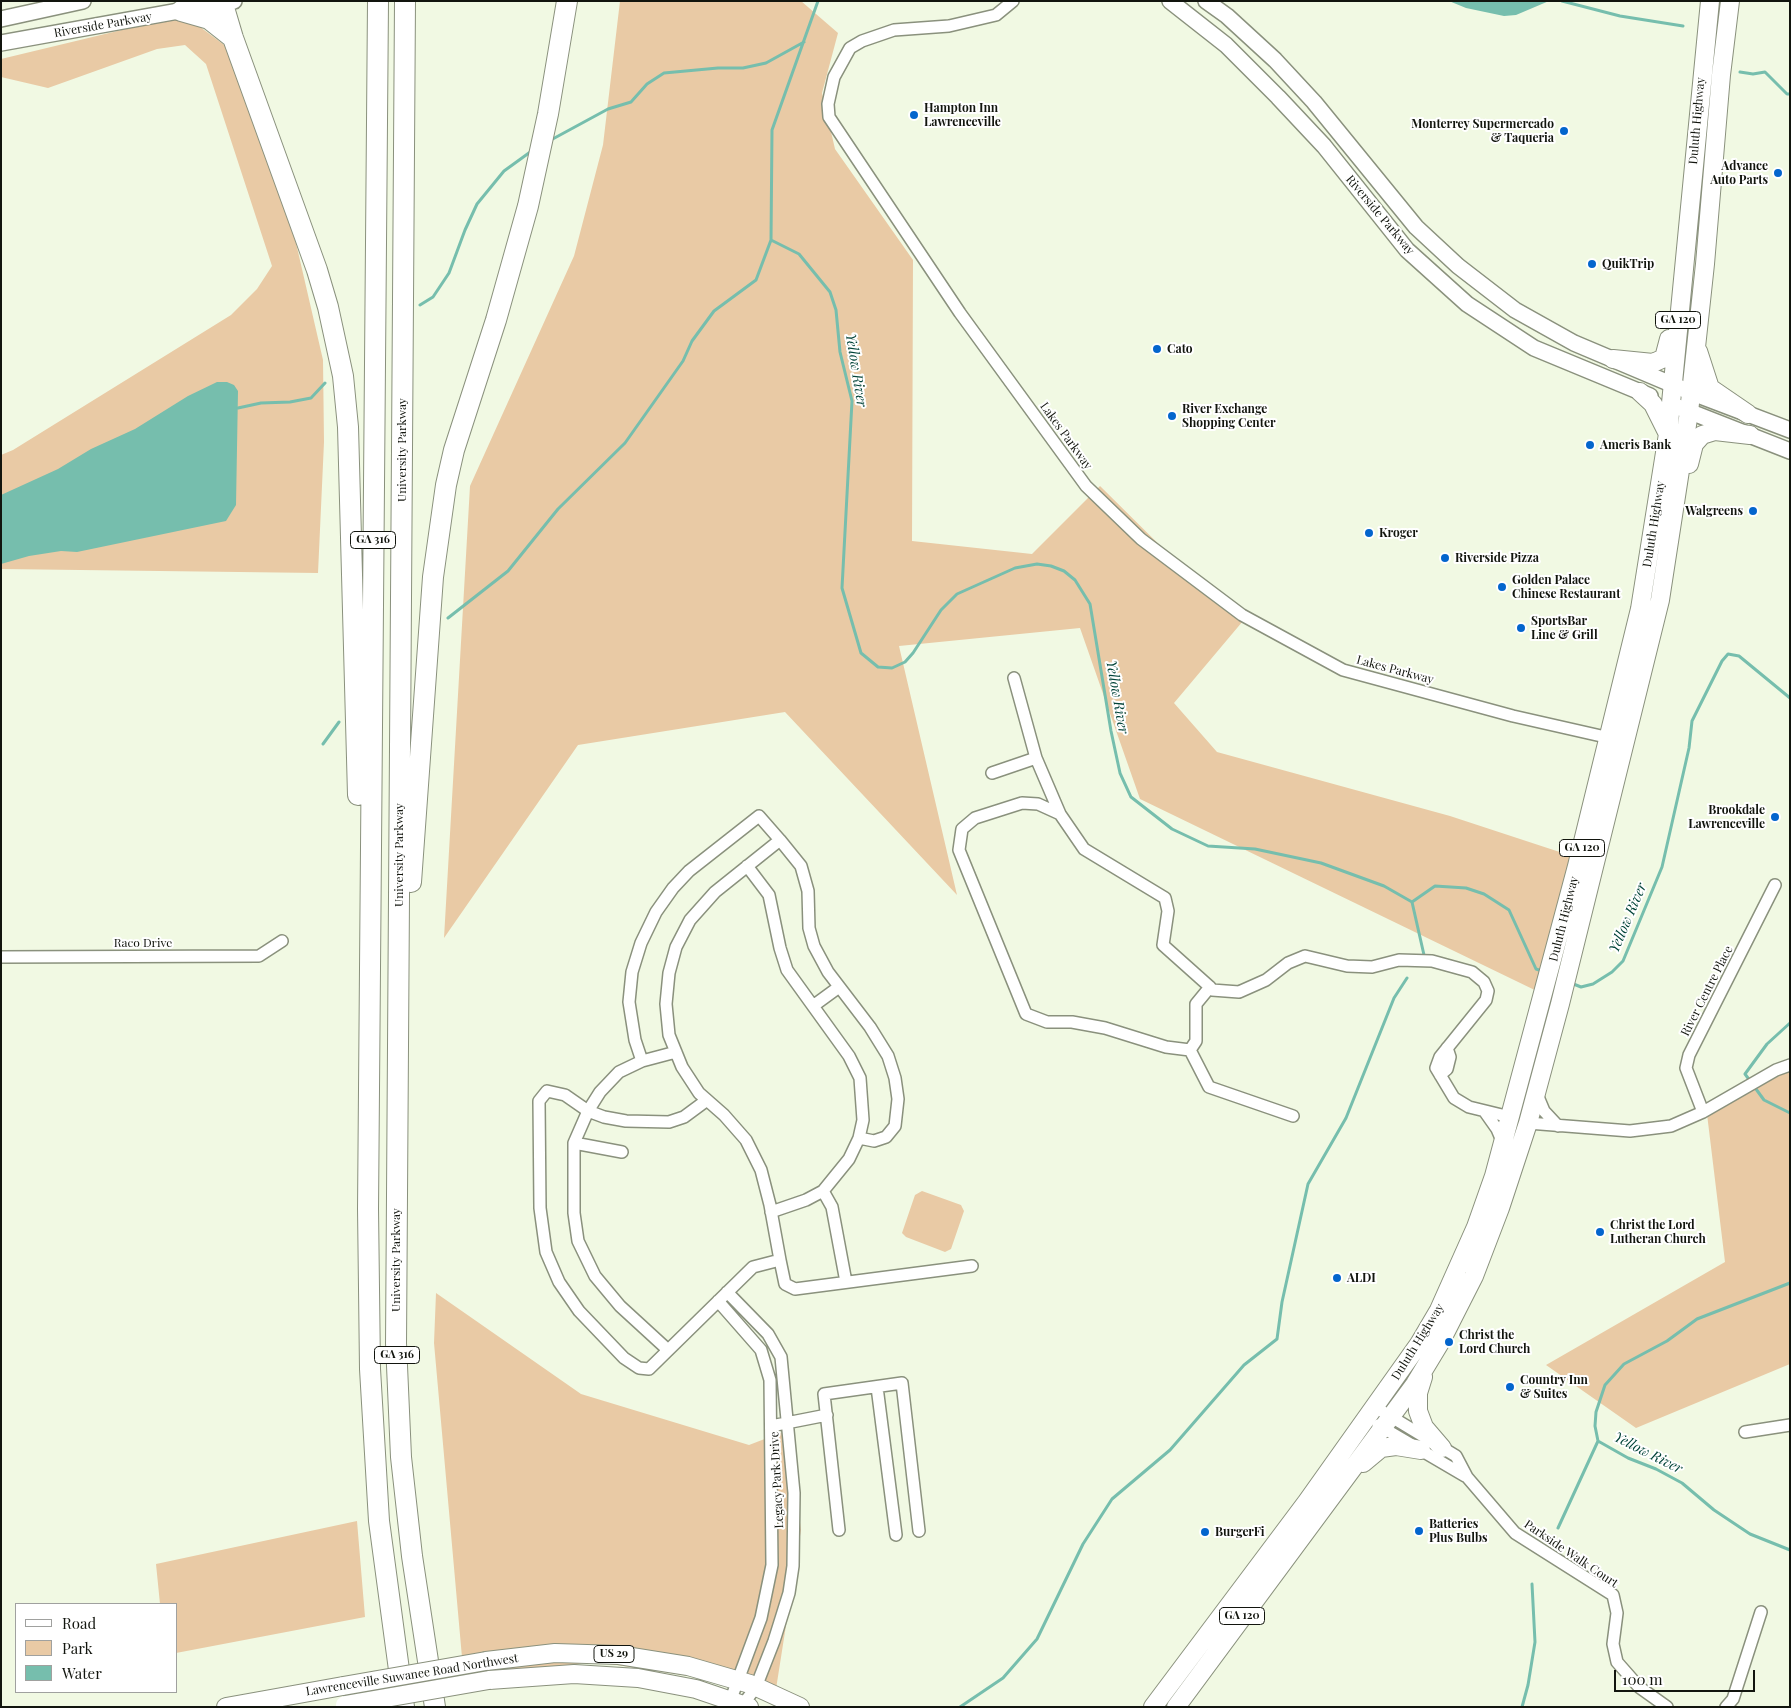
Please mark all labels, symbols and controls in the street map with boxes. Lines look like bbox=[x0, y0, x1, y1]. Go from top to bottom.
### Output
street label: Riverside Parkway bbox=[53, 9, 153, 41]
street label: Duluth Highway bbox=[1686, 77, 1708, 165]
place label: Hampton Inn Lawrenceville bbox=[924, 101, 1001, 129]
marker: Hampton Inn Lawrenceville bbox=[908, 109, 920, 121]
place label: Monterrey Supermercado & Taqueria bbox=[1411, 117, 1554, 145]
marker: Monterrey Supermercado & Taqueria bbox=[1558, 125, 1570, 137]
place label: Advance Auto Parts bbox=[1710, 159, 1768, 187]
marker: Advance Auto Parts bbox=[1772, 167, 1784, 179]
street label: Riverside Parkway bbox=[1343, 172, 1417, 258]
place label: QuikTrip bbox=[1602, 257, 1654, 271]
marker: QuikTrip bbox=[1586, 258, 1598, 270]
road number: GA 120 bbox=[1656, 312, 1700, 328]
water label: Yellow River bbox=[842, 332, 870, 408]
place label: Cato bbox=[1167, 342, 1193, 356]
marker: Cato bbox=[1151, 343, 1163, 355]
street label: University Parkway bbox=[395, 398, 409, 502]
street label: Lakes Parkway bbox=[1037, 400, 1095, 472]
place label: River Exchange Shopping Center bbox=[1182, 402, 1275, 430]
marker: River Exchange Shopping Center bbox=[1166, 410, 1178, 422]
place label: Ameris Bank bbox=[1600, 438, 1671, 452]
marker: Ameris Bank bbox=[1584, 439, 1596, 451]
street label: Duluth Highway bbox=[1640, 480, 1668, 568]
place label: Walgreens bbox=[1685, 504, 1743, 518]
marker: Walgreens bbox=[1747, 505, 1759, 517]
place label: Kroger bbox=[1379, 526, 1418, 540]
marker: Kroger bbox=[1363, 527, 1375, 539]
road number: GA 316 bbox=[350, 532, 396, 548]
place label: Riverside Pizza bbox=[1455, 551, 1539, 565]
marker: Riverside Pizza bbox=[1439, 552, 1451, 564]
place label: Golden Palace Chinese Restaurant bbox=[1512, 573, 1620, 601]
marker: Golden Palace Chinese Restaurant bbox=[1496, 581, 1508, 593]
place label: SportsBar Line & Grill bbox=[1531, 614, 1598, 642]
marker: SportsBar Line & Grill bbox=[1515, 622, 1527, 634]
street label: Lakes Parkway bbox=[1355, 653, 1435, 687]
water label: Yellow River bbox=[1102, 659, 1132, 735]
street label: University Parkway bbox=[392, 803, 406, 907]
place label: Brookdale Lawrenceville bbox=[1688, 803, 1765, 831]
marker: Brookdale Lawrenceville bbox=[1769, 811, 1781, 823]
road number: GA 120 bbox=[1560, 840, 1604, 856]
street label: Duluth Highway bbox=[1546, 875, 1582, 963]
water label: Yellow River bbox=[1606, 880, 1650, 956]
street label: Raco Drive bbox=[114, 936, 172, 950]
street label: River Centre Place bbox=[1678, 943, 1736, 1039]
street label: University Parkway bbox=[389, 1208, 403, 1312]
place label: Christ the Lord Lutheran Church bbox=[1610, 1218, 1706, 1246]
marker: Christ the Lord Lutheran Church bbox=[1594, 1226, 1606, 1238]
place label: ALDI bbox=[1347, 1271, 1376, 1285]
marker: ALDI bbox=[1331, 1272, 1343, 1284]
street label: Duluth Highway bbox=[1389, 1301, 1447, 1383]
place label: Christ the Lord Church bbox=[1459, 1328, 1530, 1356]
marker: Christ the Lord Church bbox=[1443, 1336, 1455, 1348]
road number: GA 316 bbox=[374, 1346, 420, 1364]
place label: Country Inn & Suites bbox=[1520, 1373, 1588, 1401]
marker: Country Inn & Suites bbox=[1504, 1381, 1516, 1393]
water label: Yellow River bbox=[1611, 1429, 1685, 1477]
street label: Legacy Park Drive bbox=[767, 1431, 787, 1529]
place label: Batteries Plus Bulbs bbox=[1429, 1517, 1488, 1545]
street label: Parkside Walk Court bbox=[1521, 1517, 1621, 1591]
place label: BurgerFi bbox=[1215, 1525, 1265, 1539]
marker: Batteries Plus Bulbs bbox=[1413, 1525, 1425, 1537]
marker: BurgerFi bbox=[1199, 1526, 1211, 1538]
legend bbox=[15, 1603, 178, 1693]
road number: GA 120 bbox=[1220, 1608, 1264, 1624]
text: Road bbox=[62, 1613, 96, 1633]
text: Park bbox=[62, 1638, 93, 1658]
road number: US 29 bbox=[594, 1646, 634, 1662]
street label: Lawrenceville Suwanee Road Northwest bbox=[305, 1651, 519, 1699]
scale bar bbox=[1616, 1660, 1757, 1692]
text: Water bbox=[62, 1663, 102, 1683]
text: 100 m bbox=[1622, 1669, 1663, 1689]

